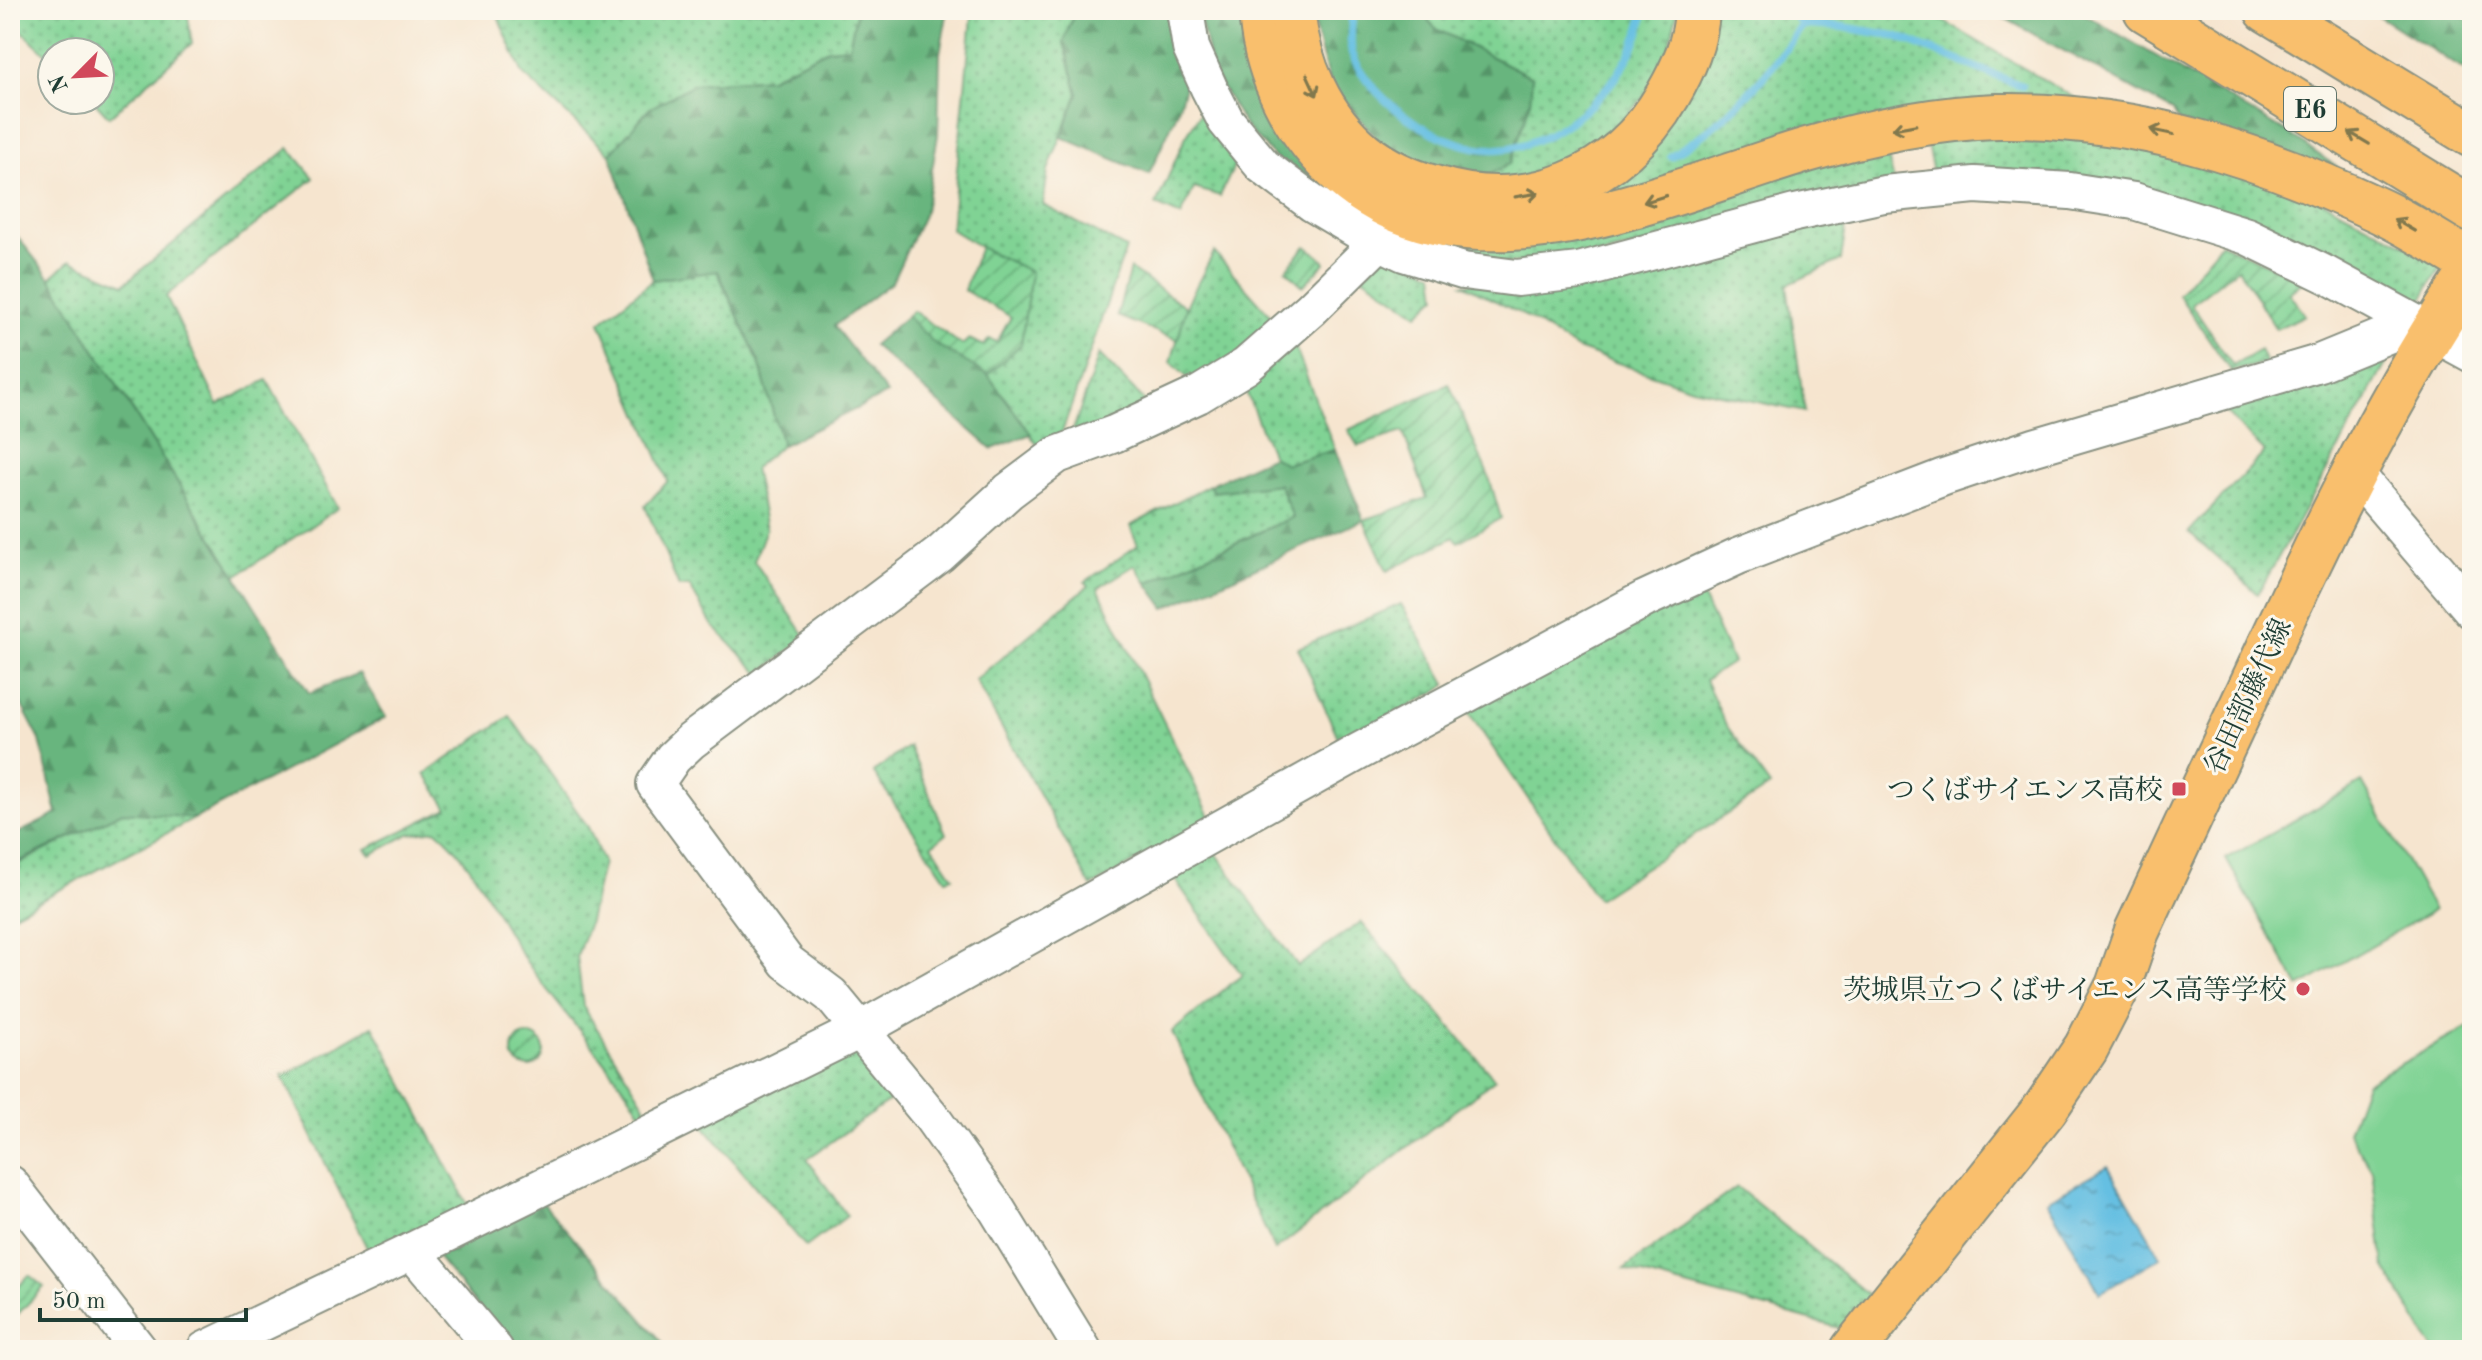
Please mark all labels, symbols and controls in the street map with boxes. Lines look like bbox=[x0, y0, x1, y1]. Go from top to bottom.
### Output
north arrow bbox=[36, 36, 116, 116]
text: N bbox=[46, 71, 73, 95]
one-way arrow bbox=[1305, 73, 1320, 97]
road number: E6 bbox=[2284, 87, 2336, 131]
one-way arrow bbox=[1892, 120, 1917, 135]
one-way arrow bbox=[2150, 124, 2175, 139]
one-way arrow bbox=[2348, 130, 2371, 146]
one-way arrow bbox=[1514, 187, 1539, 202]
one-way arrow bbox=[1642, 193, 1667, 208]
one-way arrow bbox=[2393, 217, 2416, 233]
street label: 谷田部藤代線 bbox=[2199, 614, 2298, 779]
place label: つくばサイエンス高校 bbox=[1887, 775, 2163, 806]
marker: つくばサイエンス高校 bbox=[2170, 780, 2188, 798]
place label: 茨城県立つくばサイエンス高等学校 bbox=[1843, 975, 2287, 1006]
marker: 茨城県立つくばサイエンス高等学校 bbox=[2294, 980, 2312, 998]
scale bar bbox=[40, 1272, 246, 1322]
text: 50 m bbox=[52, 1290, 106, 1314]

